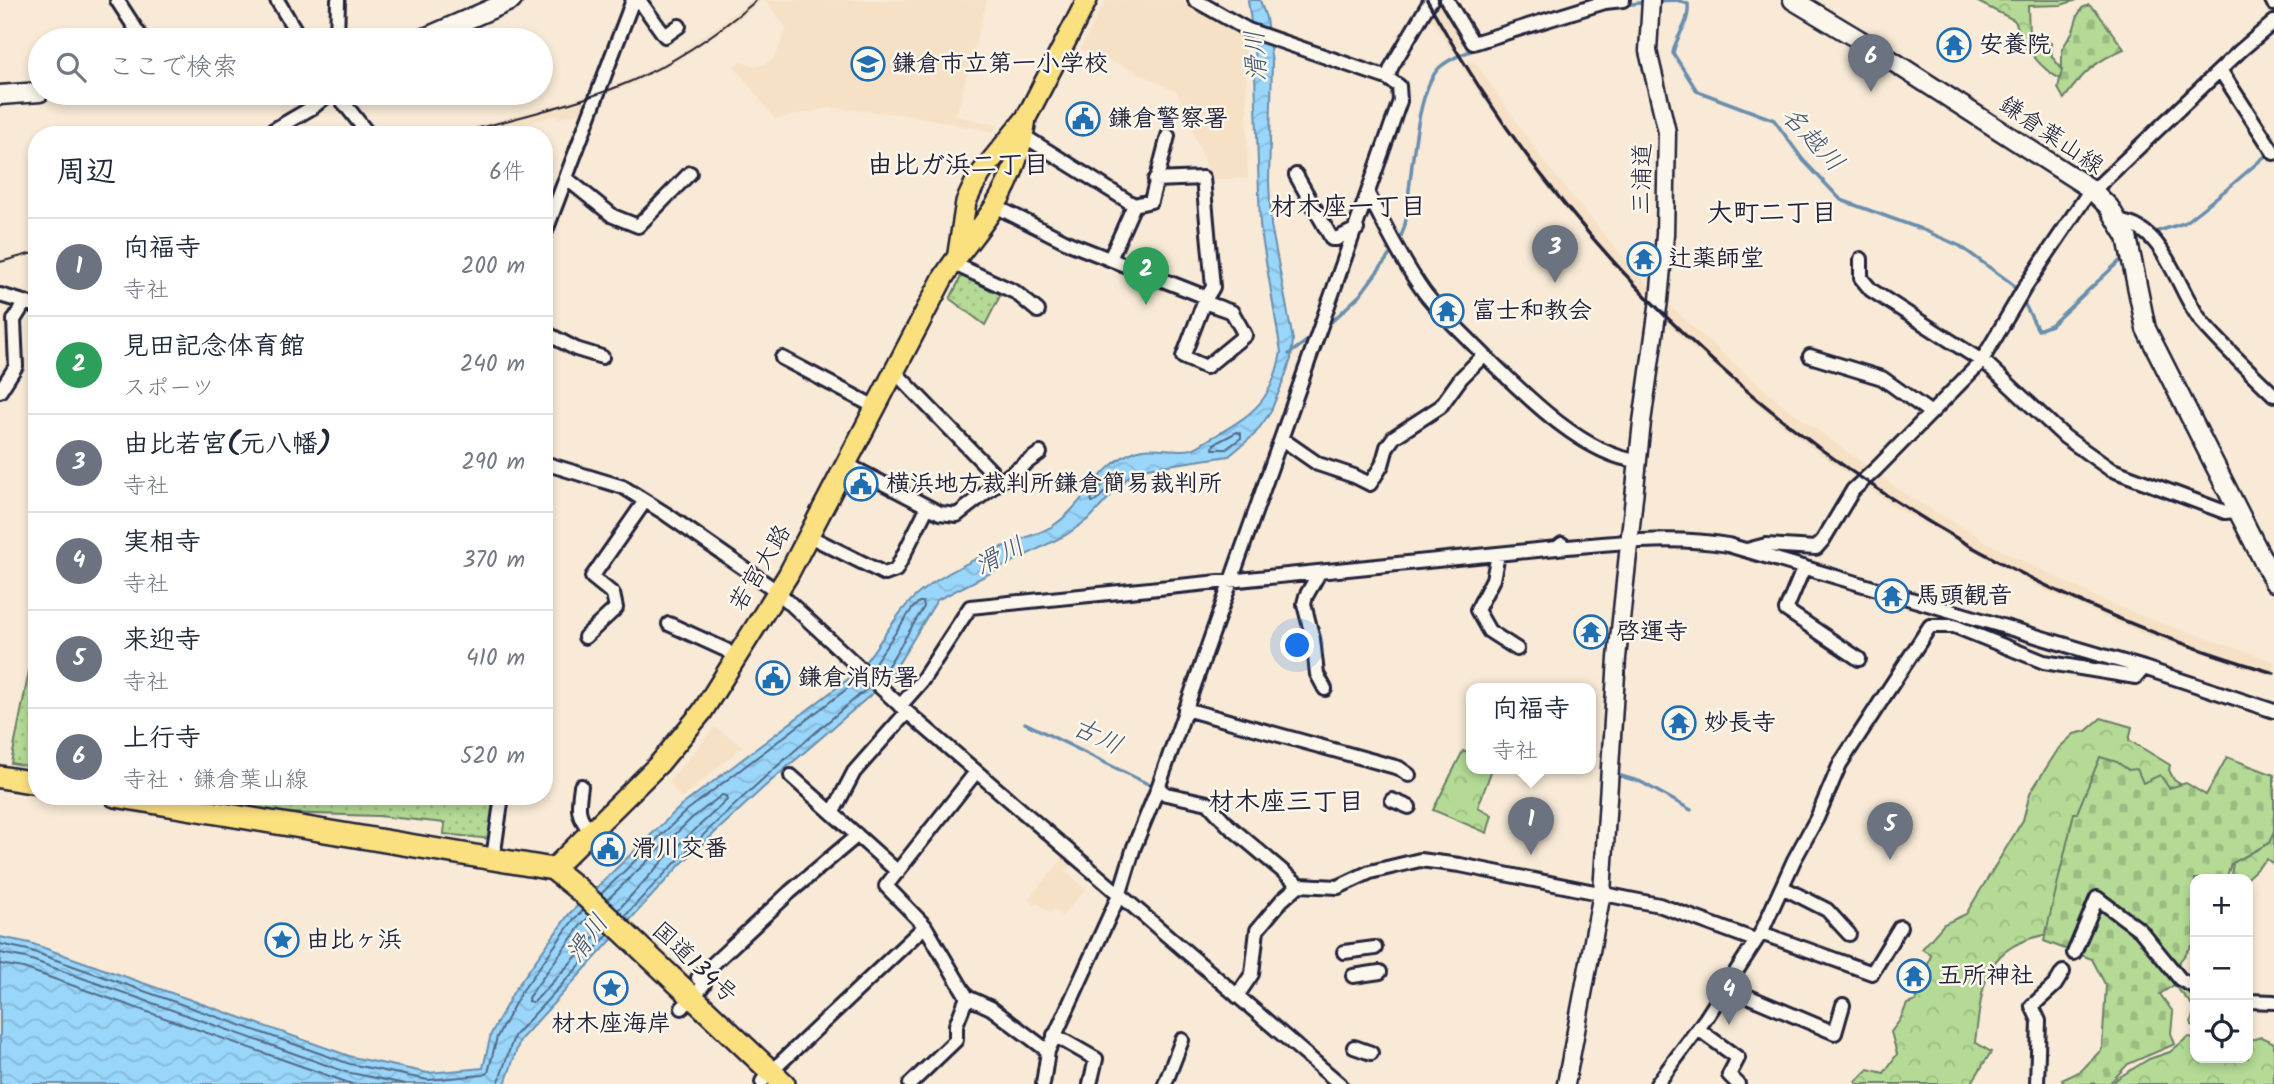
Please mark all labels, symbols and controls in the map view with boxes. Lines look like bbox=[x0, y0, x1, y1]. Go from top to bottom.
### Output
temple icon: 安養院 bbox=[1935, 26, 1973, 64]
place label: 安養院 bbox=[1979, 26, 2051, 65]
search box bbox=[28, 28, 553, 105]
water label: 滑川 bbox=[1235, 29, 1279, 83]
pin: 6 bbox=[1848, 34, 1894, 92]
school or university icon: 鎌倉市立第一小学校 bbox=[849, 45, 887, 83]
place label: 鎌倉市立第一小学校 bbox=[892, 45, 1108, 84]
text: ここで検索 bbox=[108, 47, 238, 89]
icon: search bbox=[52, 48, 90, 86]
street label: 鎌倉葉山線 bbox=[1990, 86, 2112, 186]
water label: 名越川 bbox=[1770, 97, 1854, 183]
public building icon: 鎌倉警察署 bbox=[1064, 100, 1102, 138]
place label: 鎌倉警察署 bbox=[1108, 100, 1228, 139]
street label: 三浦道 bbox=[1623, 143, 1663, 215]
district label: 由比ガ浜二丁目 bbox=[867, 145, 1049, 187]
text: 周辺 bbox=[56, 149, 116, 197]
text: 6件 bbox=[489, 155, 525, 191]
district label: 材木座一丁目 bbox=[1270, 187, 1426, 229]
district label: 大町二丁目 bbox=[1707, 193, 1837, 235]
pin: 3 bbox=[1532, 225, 1578, 283]
text: 向福寺 bbox=[123, 228, 201, 270]
temple icon: 辻薬師堂 bbox=[1625, 240, 1663, 278]
place label: 辻薬師堂 bbox=[1668, 240, 1764, 279]
pin: 2 bbox=[1123, 247, 1169, 305]
text: 1 bbox=[76, 249, 82, 285]
text: 200 m bbox=[461, 249, 525, 285]
text: 寺社 bbox=[123, 273, 169, 309]
temple icon: 富士和教会 bbox=[1428, 292, 1466, 330]
place label: 富士和教会 bbox=[1472, 292, 1592, 331]
text: 見田記念体育館 bbox=[123, 326, 305, 368]
text: 2 bbox=[72, 347, 86, 383]
text: 240 m bbox=[460, 347, 525, 383]
text: スポーツ bbox=[123, 371, 215, 407]
text: 由比若宮(元八幡) bbox=[123, 424, 331, 466]
text: 3 bbox=[73, 445, 85, 481]
text: 290 m bbox=[461, 445, 525, 481]
public building icon: 横浜地方裁判所鎌倉簡易裁判所 bbox=[842, 465, 880, 503]
place label: 横浜地方裁判所鎌倉簡易裁判所 bbox=[886, 465, 1222, 504]
text: 寺社 bbox=[123, 469, 169, 505]
street label: 若宮大路 bbox=[720, 517, 802, 619]
text: 実相寺 bbox=[123, 522, 201, 564]
water label: 滑川 bbox=[967, 526, 1033, 588]
text: 4 bbox=[73, 543, 85, 579]
text: 370 m bbox=[462, 543, 525, 579]
text: 寺社 bbox=[123, 567, 169, 603]
temple icon: 馬頭観音 bbox=[1873, 577, 1911, 615]
place label: 馬頭観音 bbox=[1916, 577, 2012, 616]
temple icon: 啓運寺 bbox=[1572, 613, 1610, 651]
place label: 啓運寺 bbox=[1616, 613, 1688, 652]
text: 来迎寺 bbox=[123, 620, 201, 662]
your location bbox=[1280, 628, 1314, 662]
text: 5 bbox=[73, 641, 85, 677]
text: 410 m bbox=[466, 641, 525, 677]
public building icon: 鎌倉消防署 bbox=[754, 659, 792, 697]
place label: 鎌倉消防署 bbox=[798, 659, 918, 698]
text: 寺社 bbox=[123, 665, 169, 701]
popup bbox=[1466, 683, 1596, 774]
text: 向福寺 bbox=[1492, 689, 1570, 731]
temple icon: 妙長寺 bbox=[1660, 704, 1698, 742]
place label: 妙長寺 bbox=[1704, 704, 1776, 743]
water label: 古川 bbox=[1064, 707, 1130, 767]
text: 上行寺 bbox=[123, 718, 201, 760]
text: 寺社 bbox=[1492, 734, 1538, 770]
text: 6 bbox=[73, 739, 85, 775]
text: 520 m bbox=[460, 739, 525, 775]
text: 寺社 · 鎌倉葉山線 bbox=[123, 763, 308, 799]
district label: 材木座三丁目 bbox=[1208, 782, 1364, 824]
pin: 1 bbox=[1508, 797, 1554, 855]
pin: 5 bbox=[1867, 802, 1913, 860]
public building icon: 滑川交番 bbox=[589, 830, 627, 868]
place label: 滑川交番 bbox=[632, 830, 728, 869]
map controls bbox=[2190, 874, 2253, 1063]
button: + bbox=[2190, 874, 2253, 937]
water label: 滑川 bbox=[556, 906, 620, 972]
street label: 国道134号 bbox=[642, 912, 746, 1014]
place icon: 由比ヶ浜 bbox=[263, 921, 301, 959]
place label: 由比ヶ浜 bbox=[306, 921, 402, 960]
button: − bbox=[2190, 937, 2253, 1000]
temple icon: 五所神社 bbox=[1895, 957, 1933, 995]
place label: 五所神社 bbox=[1938, 957, 2034, 996]
pin: 4 bbox=[1706, 967, 1752, 1025]
place icon: 材木座海岸 bbox=[592, 969, 630, 1007]
button: locate bbox=[2190, 1000, 2253, 1063]
place label: 材木座海岸 bbox=[551, 1005, 671, 1044]

